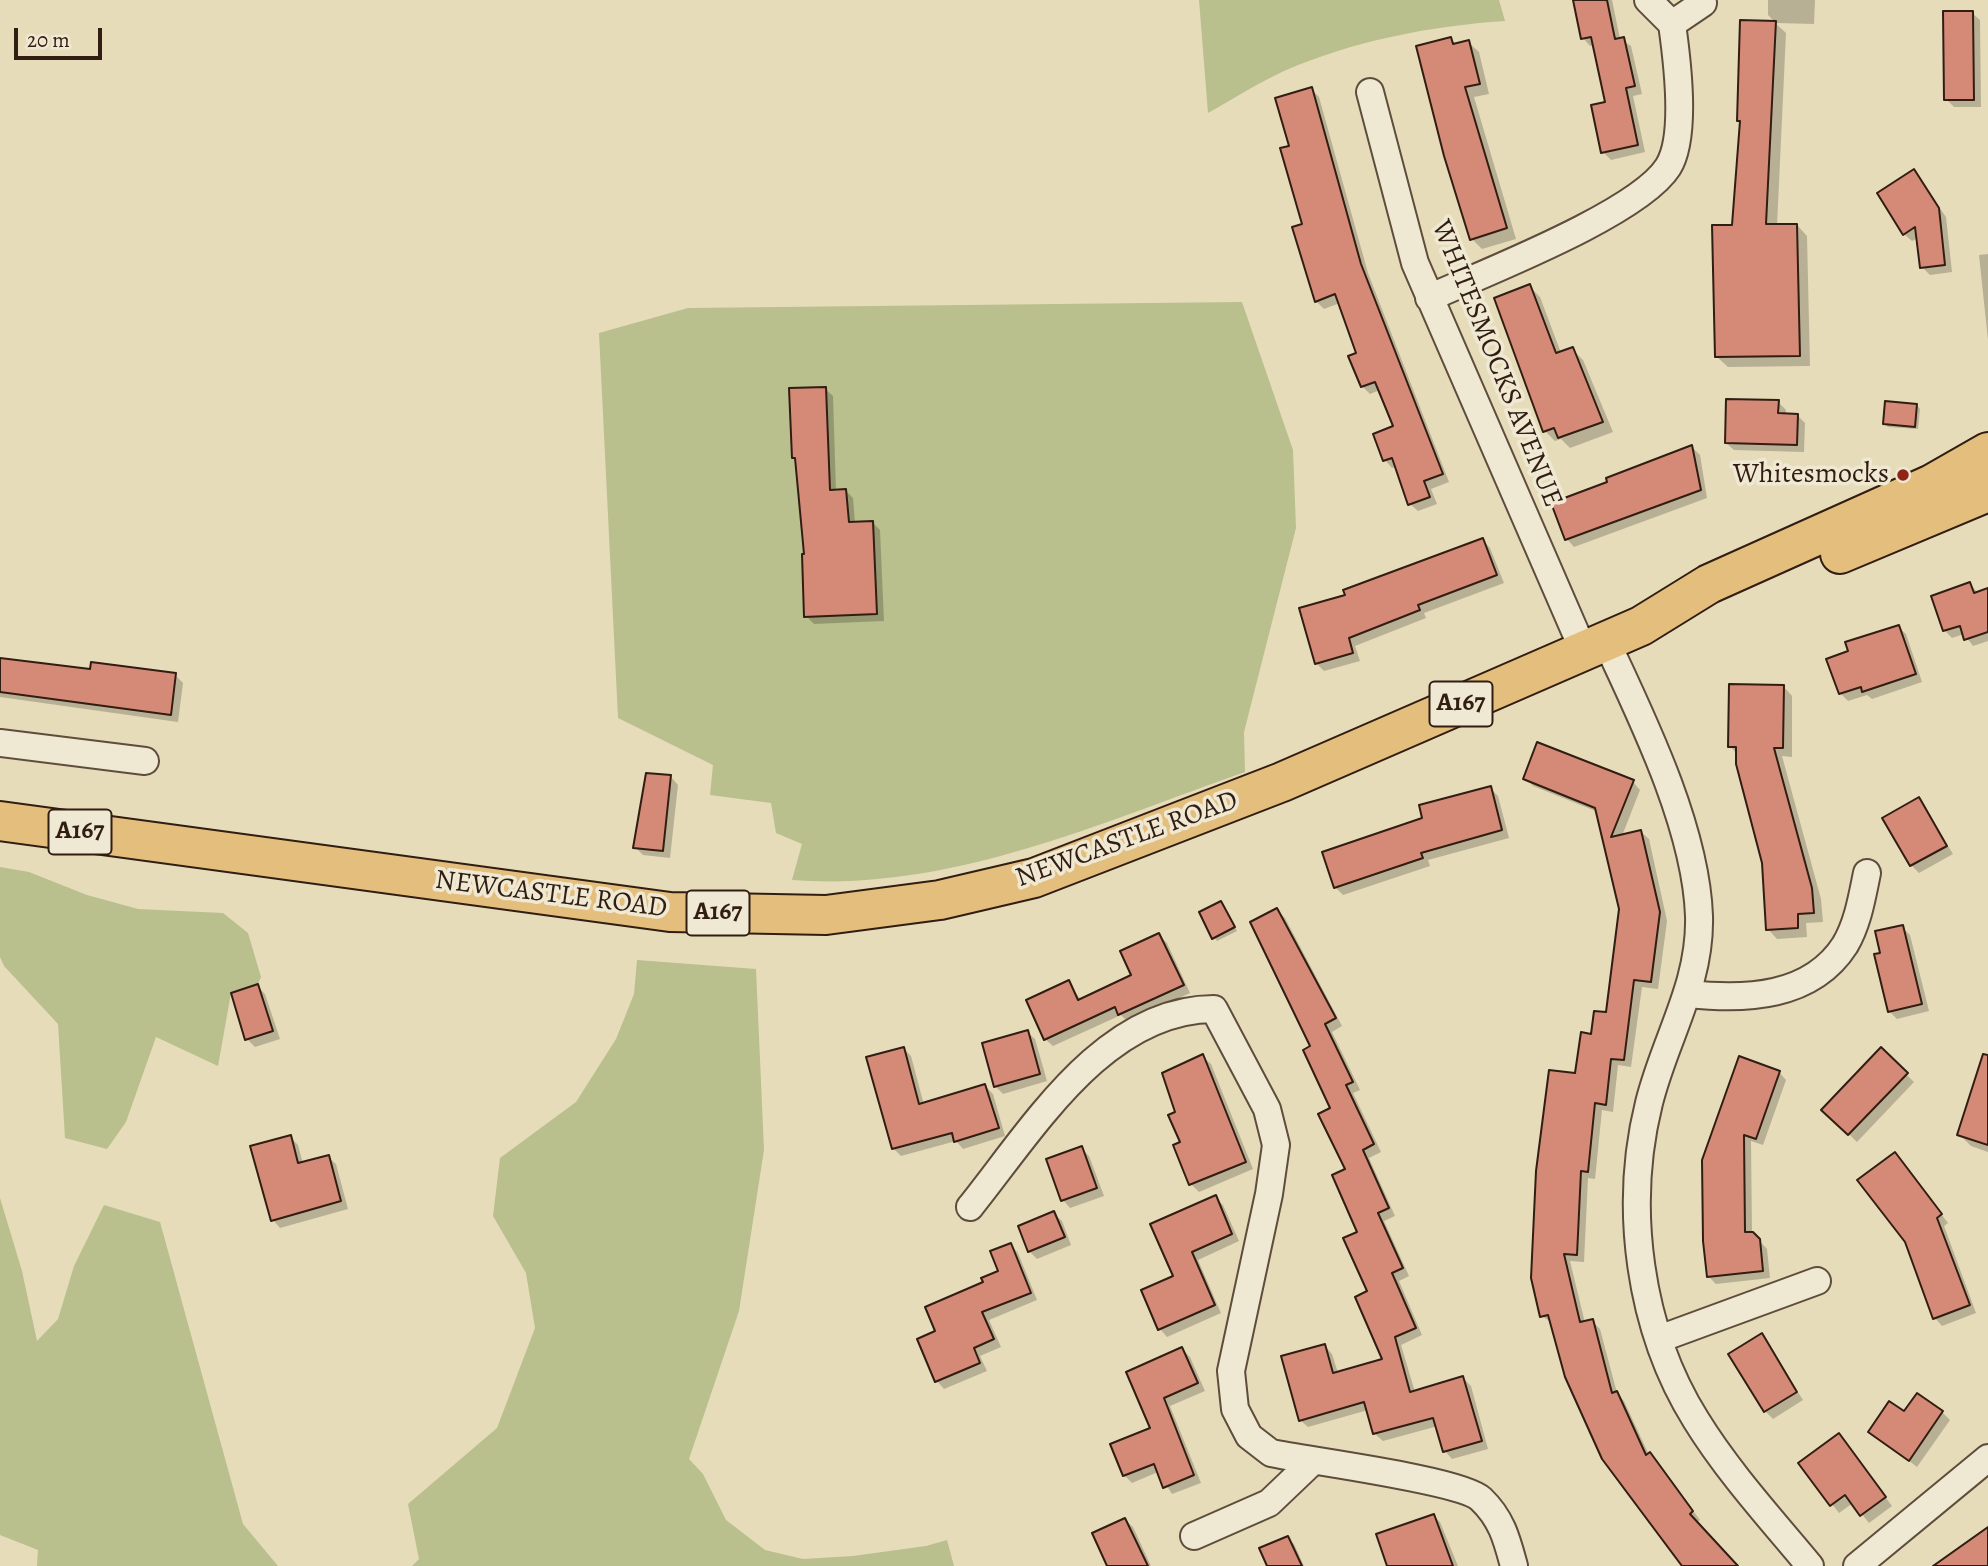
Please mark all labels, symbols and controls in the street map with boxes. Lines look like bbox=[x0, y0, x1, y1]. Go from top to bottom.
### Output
scale bar bbox=[18, 14, 105, 58]
text: 20 m bbox=[27, 26, 70, 54]
street label: WHITESMOCKS AVENUE bbox=[1423, 216, 1569, 512]
place label: Whitesmocks bbox=[1733, 458, 1889, 492]
marker: Whitesmocks bbox=[1895, 467, 1911, 483]
road number: A167 bbox=[1430, 682, 1492, 726]
street label: NEWCASTLE ROAD bbox=[1011, 784, 1243, 896]
road number: A167 bbox=[48, 810, 112, 854]
street label: NEWCASTLE ROAD bbox=[433, 864, 669, 926]
road number: A167 bbox=[686, 890, 750, 936]

